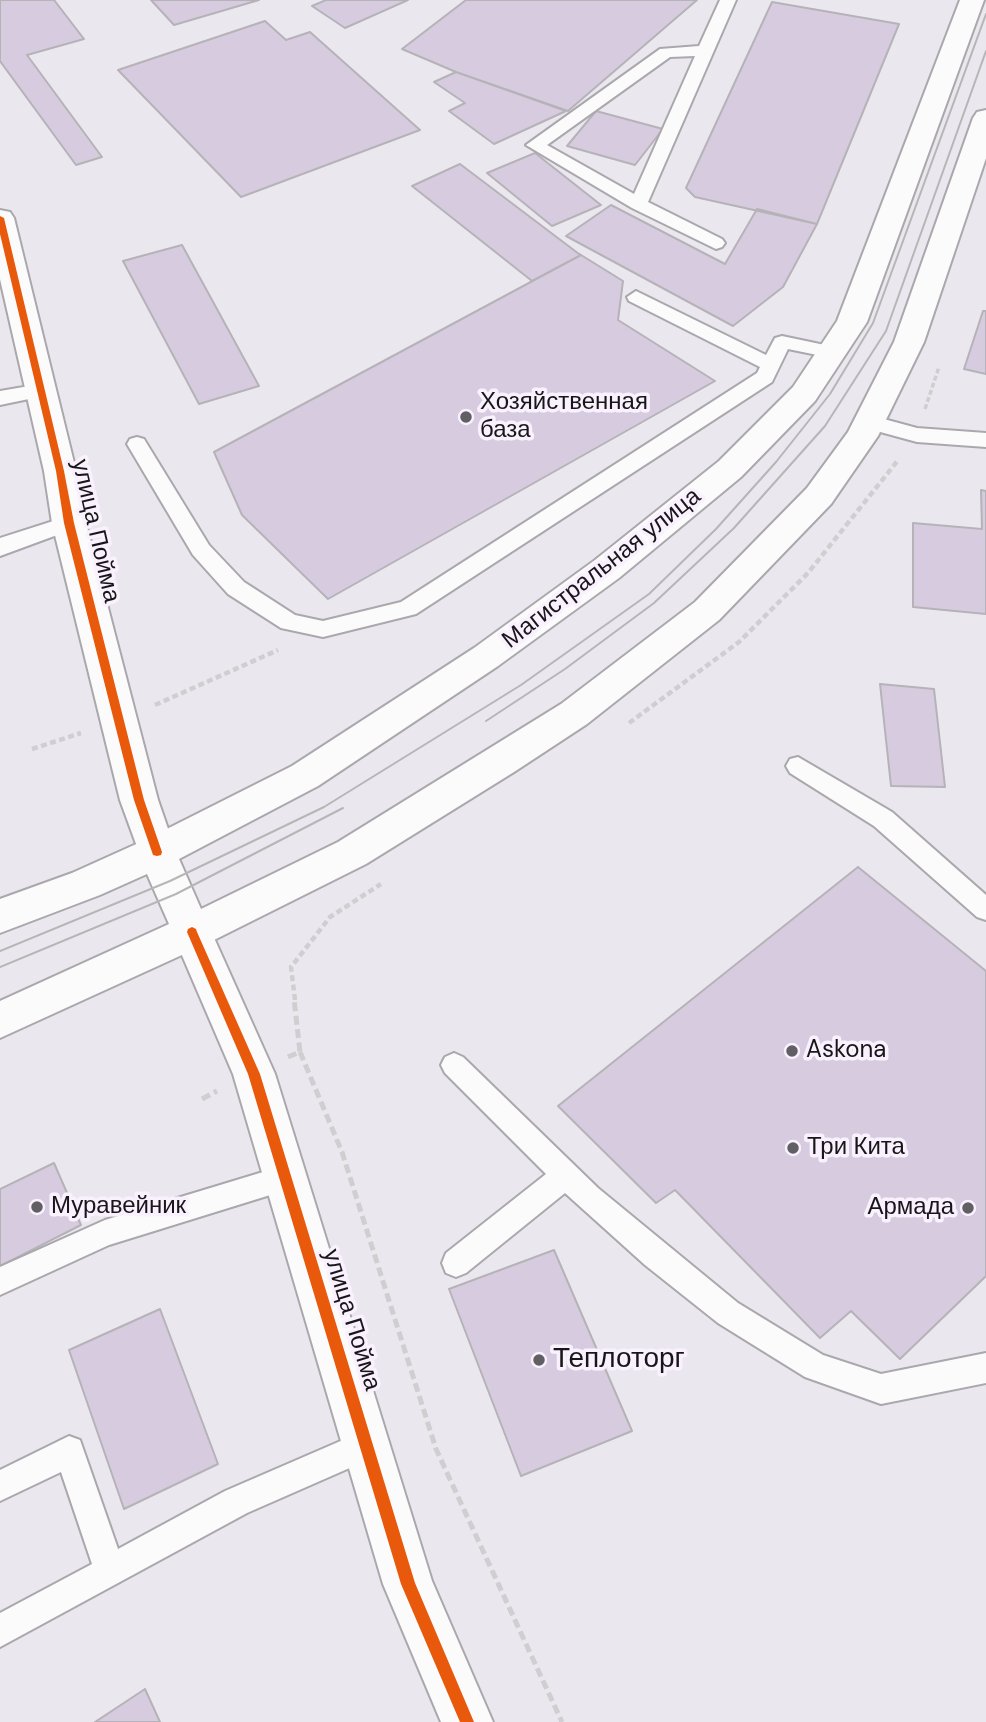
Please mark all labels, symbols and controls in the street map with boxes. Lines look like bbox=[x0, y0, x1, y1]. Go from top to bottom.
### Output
place label: Хозяйственная база bbox=[480, 389, 648, 445]
marker: Хозяйственная база bbox=[458, 409, 474, 425]
street label: улица Пойма bbox=[65, 457, 125, 605]
street label: Магистральная улица bbox=[497, 483, 707, 655]
place label: Askona bbox=[806, 1037, 886, 1065]
marker: Askona bbox=[784, 1043, 800, 1059]
place label: Три Кита bbox=[807, 1134, 905, 1162]
marker: Три Кита bbox=[785, 1140, 801, 1156]
place label: Муравейник bbox=[51, 1193, 186, 1221]
place label: Армада bbox=[867, 1194, 954, 1222]
marker: Муравейник bbox=[29, 1199, 45, 1215]
marker: Армада bbox=[960, 1200, 976, 1216]
street label: улица Пойма bbox=[316, 1246, 386, 1394]
place label: Теплоторг bbox=[553, 1343, 685, 1377]
marker: Теплоторг bbox=[531, 1352, 547, 1368]

